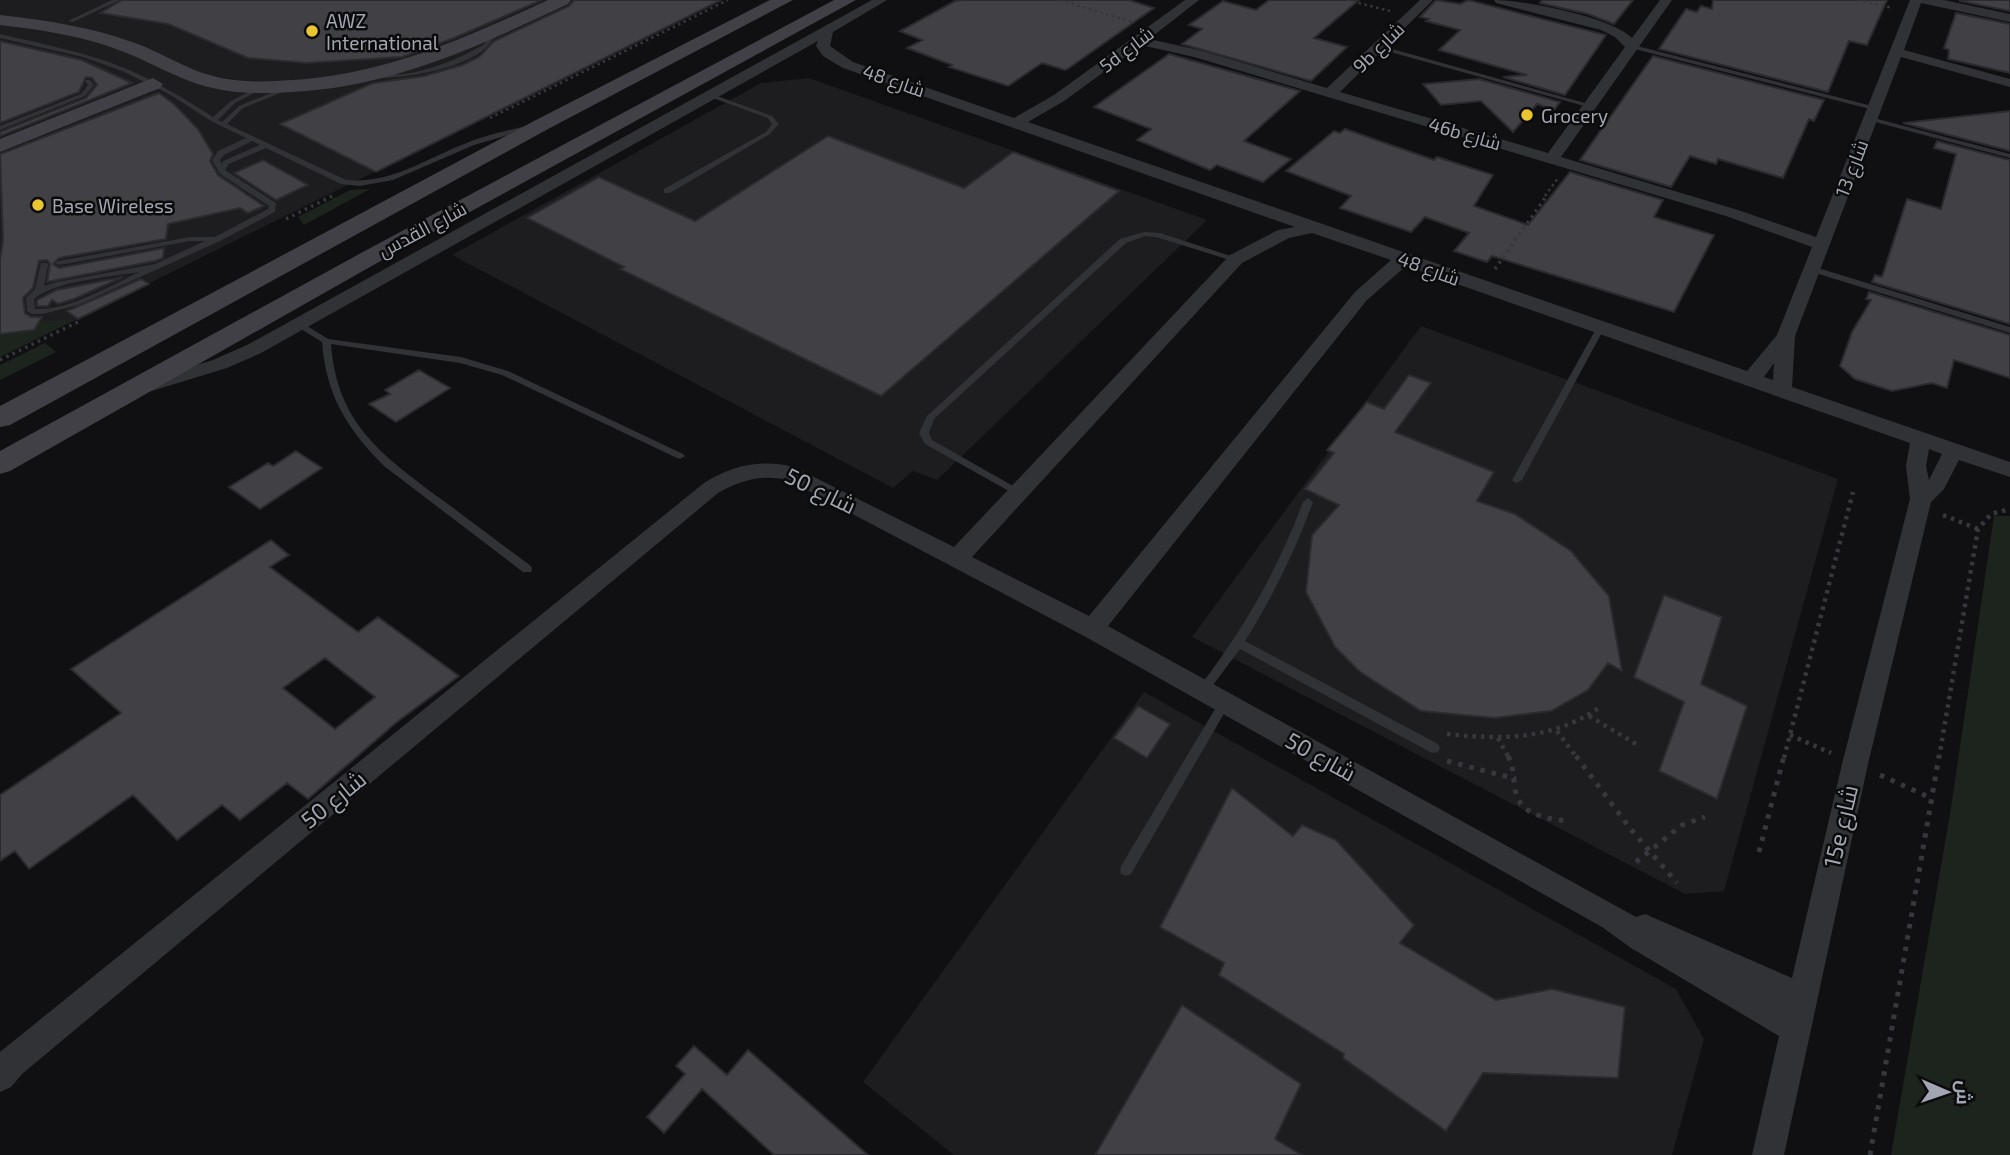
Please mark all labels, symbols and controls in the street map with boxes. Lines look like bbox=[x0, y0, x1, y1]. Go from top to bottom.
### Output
place label: AWZ International bbox=[326, 9, 439, 54]
street label: 9b شارع bbox=[1347, 17, 1411, 79]
street label: 5d شارع bbox=[1094, 21, 1160, 79]
marker: AWZ International bbox=[304, 23, 320, 39]
street label: شارع 48 bbox=[859, 59, 928, 104]
place label: Grocery bbox=[1541, 104, 1608, 127]
marker: Grocery bbox=[1519, 107, 1535, 123]
street label: 46b شارع bbox=[1425, 112, 1504, 157]
street label: شارع 13 bbox=[1830, 136, 1875, 201]
place label: Base Wireless bbox=[52, 194, 174, 217]
street label: شارع القدس bbox=[374, 196, 471, 265]
marker: Base Wireless bbox=[30, 197, 46, 213]
street label: شارع 48 bbox=[1394, 246, 1463, 293]
street label: شارع 50 bbox=[779, 461, 861, 522]
street label: شارع 50 bbox=[1280, 725, 1361, 789]
street label: شارع 50 bbox=[295, 764, 373, 836]
street label: 15e شارع bbox=[1817, 782, 1866, 871]
north arrow bbox=[1912, 1057, 1982, 1127]
text: ش bbox=[1952, 1080, 1976, 1105]

